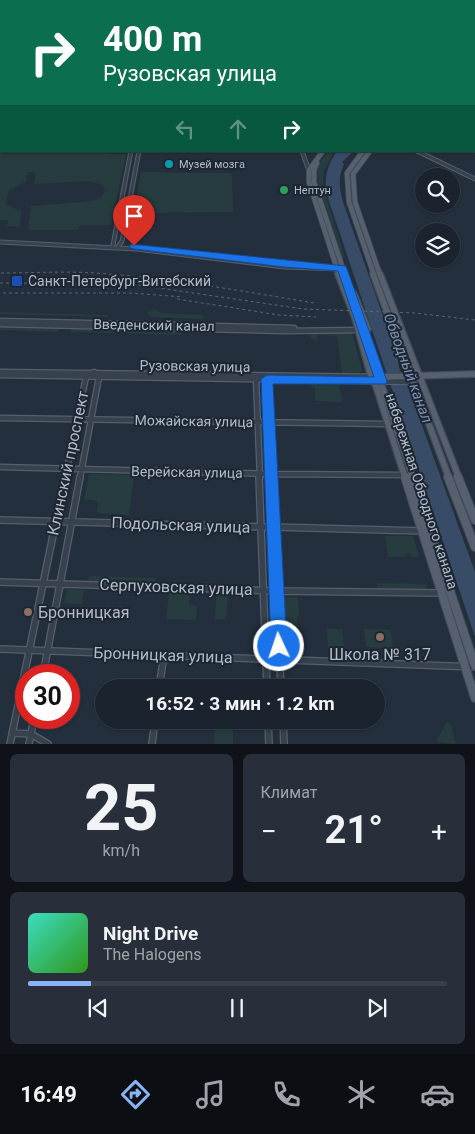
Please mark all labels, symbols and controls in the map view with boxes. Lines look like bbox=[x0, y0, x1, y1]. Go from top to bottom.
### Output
text: 400 m bbox=[103, 19, 202, 60]
icon: right bbox=[20, 20, 85, 85]
text: Рузовская улица bbox=[103, 61, 277, 86]
icon: left bbox=[171, 115, 199, 143]
icon: ahead bbox=[224, 115, 252, 143]
icon: right bbox=[277, 115, 305, 143]
marker: Музей мозга bbox=[163, 158, 175, 170]
place label: Музей мозга bbox=[179, 158, 245, 171]
map controls bbox=[415, 168, 460, 268]
button: search bbox=[415, 168, 460, 213]
marker: Нептун bbox=[278, 184, 290, 196]
place label: Нептун bbox=[294, 184, 331, 197]
pin bbox=[113, 195, 155, 246]
icon: arrive bbox=[120, 202, 148, 230]
button: layers bbox=[415, 223, 460, 268]
place label: Санкт-Петербург-Витебский bbox=[28, 273, 211, 289]
marker: Санкт-Петербург-Витебский bbox=[10, 274, 24, 288]
water label: Обводный канал bbox=[380, 311, 436, 425]
street label: Введенский канал bbox=[93, 316, 215, 334]
street label: Рузовская улица bbox=[139, 357, 251, 375]
street label: Клинский проспект bbox=[43, 389, 93, 537]
street label: набережная Обводного канала bbox=[383, 391, 461, 591]
street label: Можайская улица bbox=[135, 412, 253, 430]
street label: Верейская улица bbox=[131, 463, 243, 481]
street label: Подольская улица bbox=[111, 513, 251, 537]
street label: Серпуховская улица bbox=[99, 575, 253, 599]
place label: Бронницкая bbox=[38, 603, 130, 622]
marker: Бронницкая bbox=[22, 606, 34, 618]
position arrow bbox=[252, 619, 304, 671]
marker: Школа № 317 bbox=[374, 631, 386, 643]
street label: Бронницкая улица bbox=[93, 643, 233, 667]
place label: Школа № 317 bbox=[329, 645, 431, 664]
speed limit sign: 30 bbox=[15, 664, 80, 729]
text: 16:52 · 3 мин · 1.2 km bbox=[145, 692, 335, 715]
text: 25 bbox=[84, 770, 159, 846]
text: Климат bbox=[261, 783, 317, 802]
text: 21° bbox=[325, 808, 383, 852]
text: − bbox=[261, 815, 277, 848]
text: + bbox=[431, 815, 447, 848]
text: km/h bbox=[102, 841, 140, 860]
text: Night Drive bbox=[103, 922, 198, 945]
text: The Halogens bbox=[103, 945, 202, 964]
icon: previous bbox=[84, 994, 112, 1022]
icon: pause bbox=[223, 994, 251, 1022]
icon: next bbox=[363, 994, 391, 1022]
icon: directions bbox=[118, 1077, 153, 1112]
icon: music bbox=[193, 1077, 228, 1112]
icon: phone bbox=[269, 1077, 304, 1112]
icon: climate bbox=[344, 1077, 379, 1112]
icon: car bbox=[420, 1077, 455, 1112]
text: 16:49 bbox=[20, 1082, 77, 1107]

